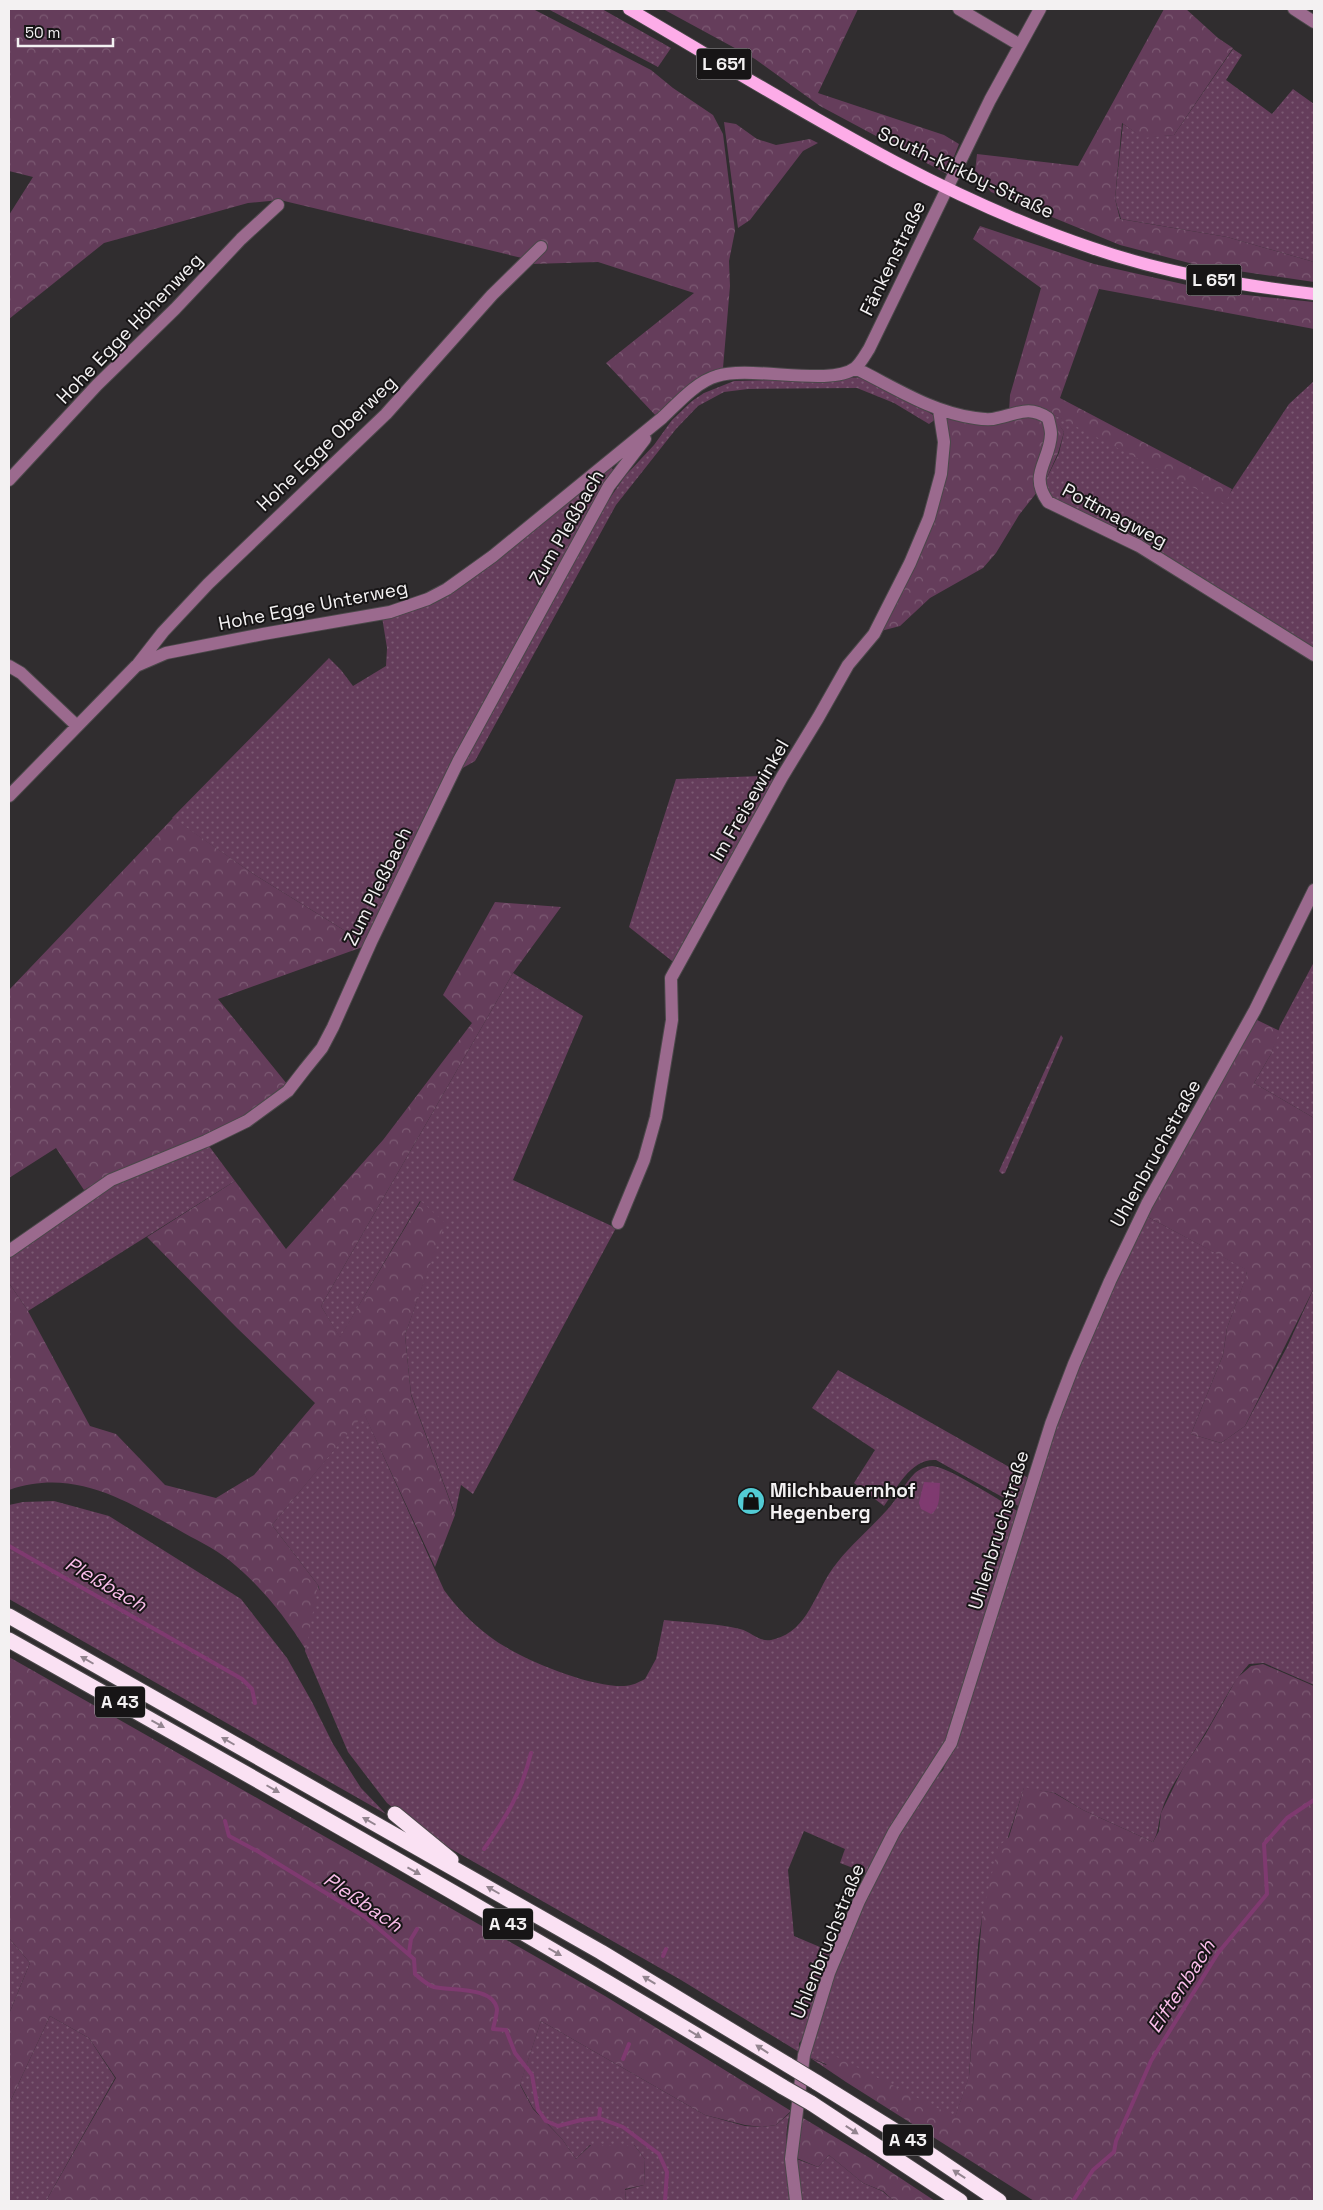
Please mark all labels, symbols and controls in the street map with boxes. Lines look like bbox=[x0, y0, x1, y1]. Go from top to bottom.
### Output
scale bar bbox=[18, 15, 112, 47]
text: 50 m bbox=[25, 23, 60, 42]
road number: L 651 bbox=[696, 49, 752, 80]
street label: South-Kirkby-Straße bbox=[874, 121, 1058, 224]
street label: Fänkenstraße bbox=[854, 197, 931, 320]
street label: Hohe Egge Höhenweg bbox=[51, 248, 208, 409]
road number: L 651 bbox=[1186, 264, 1242, 296]
street label: Hohe Egge Oberweg bbox=[251, 370, 402, 517]
street label: Zum Pleßbach bbox=[523, 465, 609, 589]
street label: Pottmagweg bbox=[1058, 477, 1172, 554]
street label: Hohe Egge Unterweg bbox=[216, 575, 410, 636]
street label: Im Freisewinkel bbox=[704, 735, 795, 866]
street label: Zum Pleßbach bbox=[338, 823, 417, 950]
street label: Uhlenbruchstraße bbox=[1104, 1075, 1206, 1232]
street label: Uhlenbruchstraße bbox=[962, 1447, 1035, 1613]
place label: Milchbauernhof Hegenberg bbox=[770, 1478, 916, 1525]
shop icon: Milchbauernhof Hegenberg bbox=[736, 1486, 766, 1516]
water label: Pleßbach bbox=[61, 1550, 152, 1618]
one-way arrow bbox=[80, 1656, 94, 1664]
road number: A 43 bbox=[95, 1686, 145, 1718]
one-way arrow bbox=[151, 1720, 166, 1728]
one-way arrow bbox=[222, 1736, 235, 1745]
one-way arrow bbox=[267, 1785, 280, 1794]
one-way arrow bbox=[363, 1817, 376, 1826]
street label: Uhlenbruchstraße bbox=[785, 1860, 870, 2023]
water label: Pleßbach bbox=[319, 1866, 408, 1938]
one-way arrow bbox=[408, 1866, 421, 1875]
one-way arrow bbox=[486, 1886, 499, 1895]
road number: A 43 bbox=[483, 1908, 533, 1940]
water label: Elftenbach bbox=[1141, 1934, 1221, 2038]
one-way arrow bbox=[549, 1947, 562, 1956]
one-way arrow bbox=[642, 1976, 655, 1985]
one-way arrow bbox=[689, 2029, 702, 2038]
one-way arrow bbox=[755, 2044, 769, 2053]
road number: A 43 bbox=[883, 2124, 933, 2156]
one-way arrow bbox=[845, 2125, 859, 2134]
one-way arrow bbox=[952, 2169, 965, 2178]

